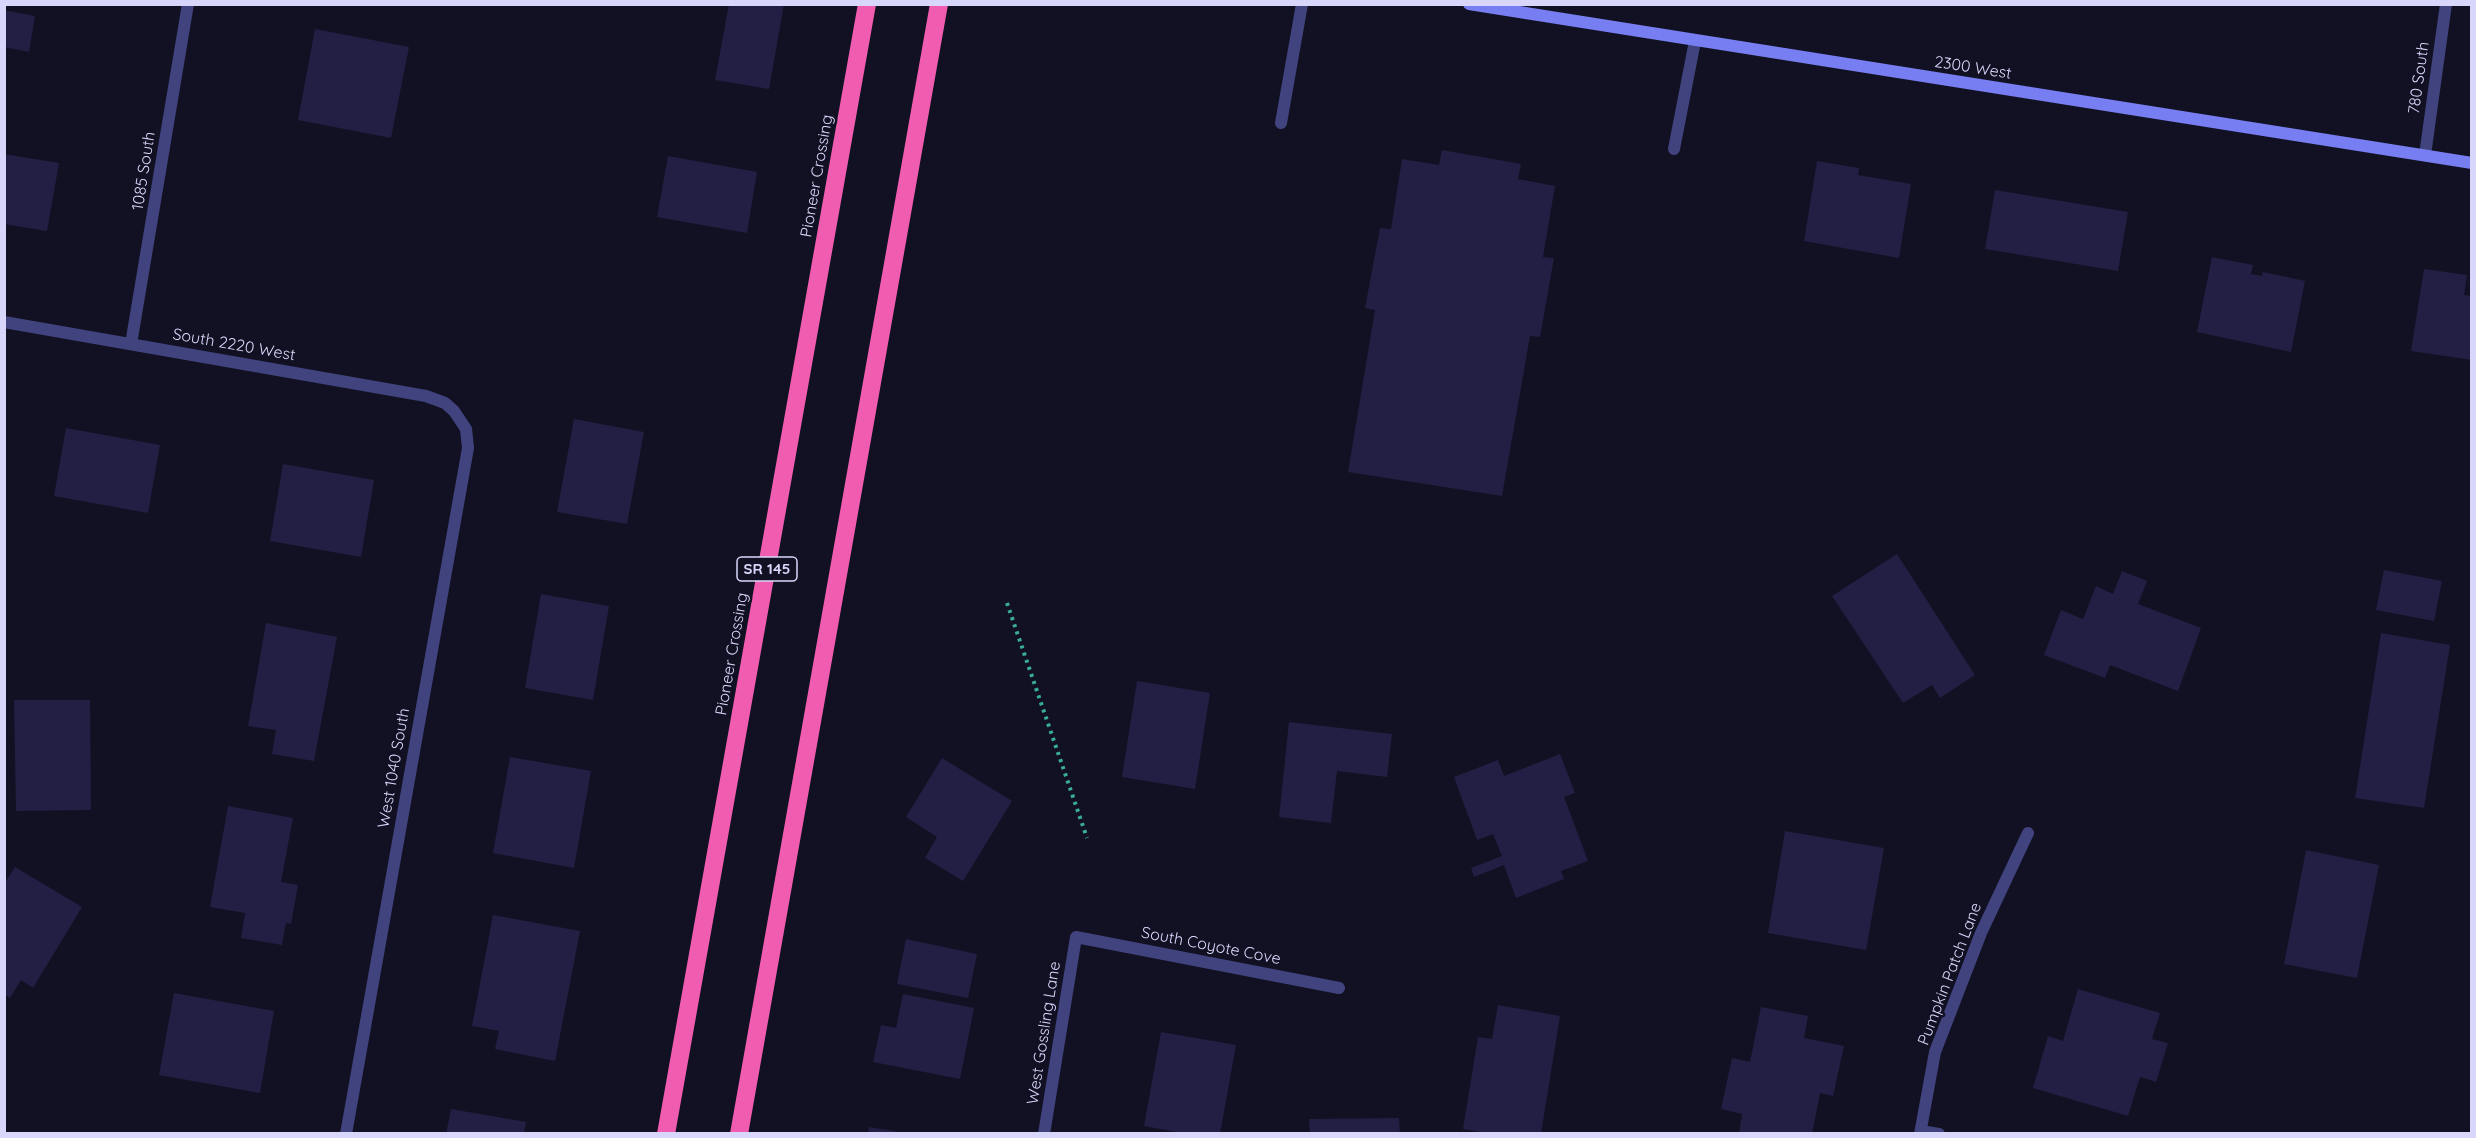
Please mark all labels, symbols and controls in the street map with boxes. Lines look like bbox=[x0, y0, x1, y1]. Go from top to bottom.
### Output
street label: 780 South bbox=[2404, 41, 2434, 115]
street label: 2300 West bbox=[1933, 52, 2013, 84]
street label: Pioneer Crossing bbox=[797, 113, 837, 239]
street label: 1085 South bbox=[128, 130, 160, 212]
street label: South 2220 West bbox=[171, 325, 297, 365]
road number: SR 145 bbox=[737, 557, 797, 581]
street label: Pioneer Crossing bbox=[712, 591, 752, 717]
street label: West 1040 South bbox=[374, 706, 414, 830]
street label: Pumpkin Patch Lane bbox=[1914, 900, 1986, 1048]
street label: South Coyote Cove bbox=[1140, 923, 1282, 969]
street label: West Gossling Lane bbox=[1023, 960, 1065, 1106]

